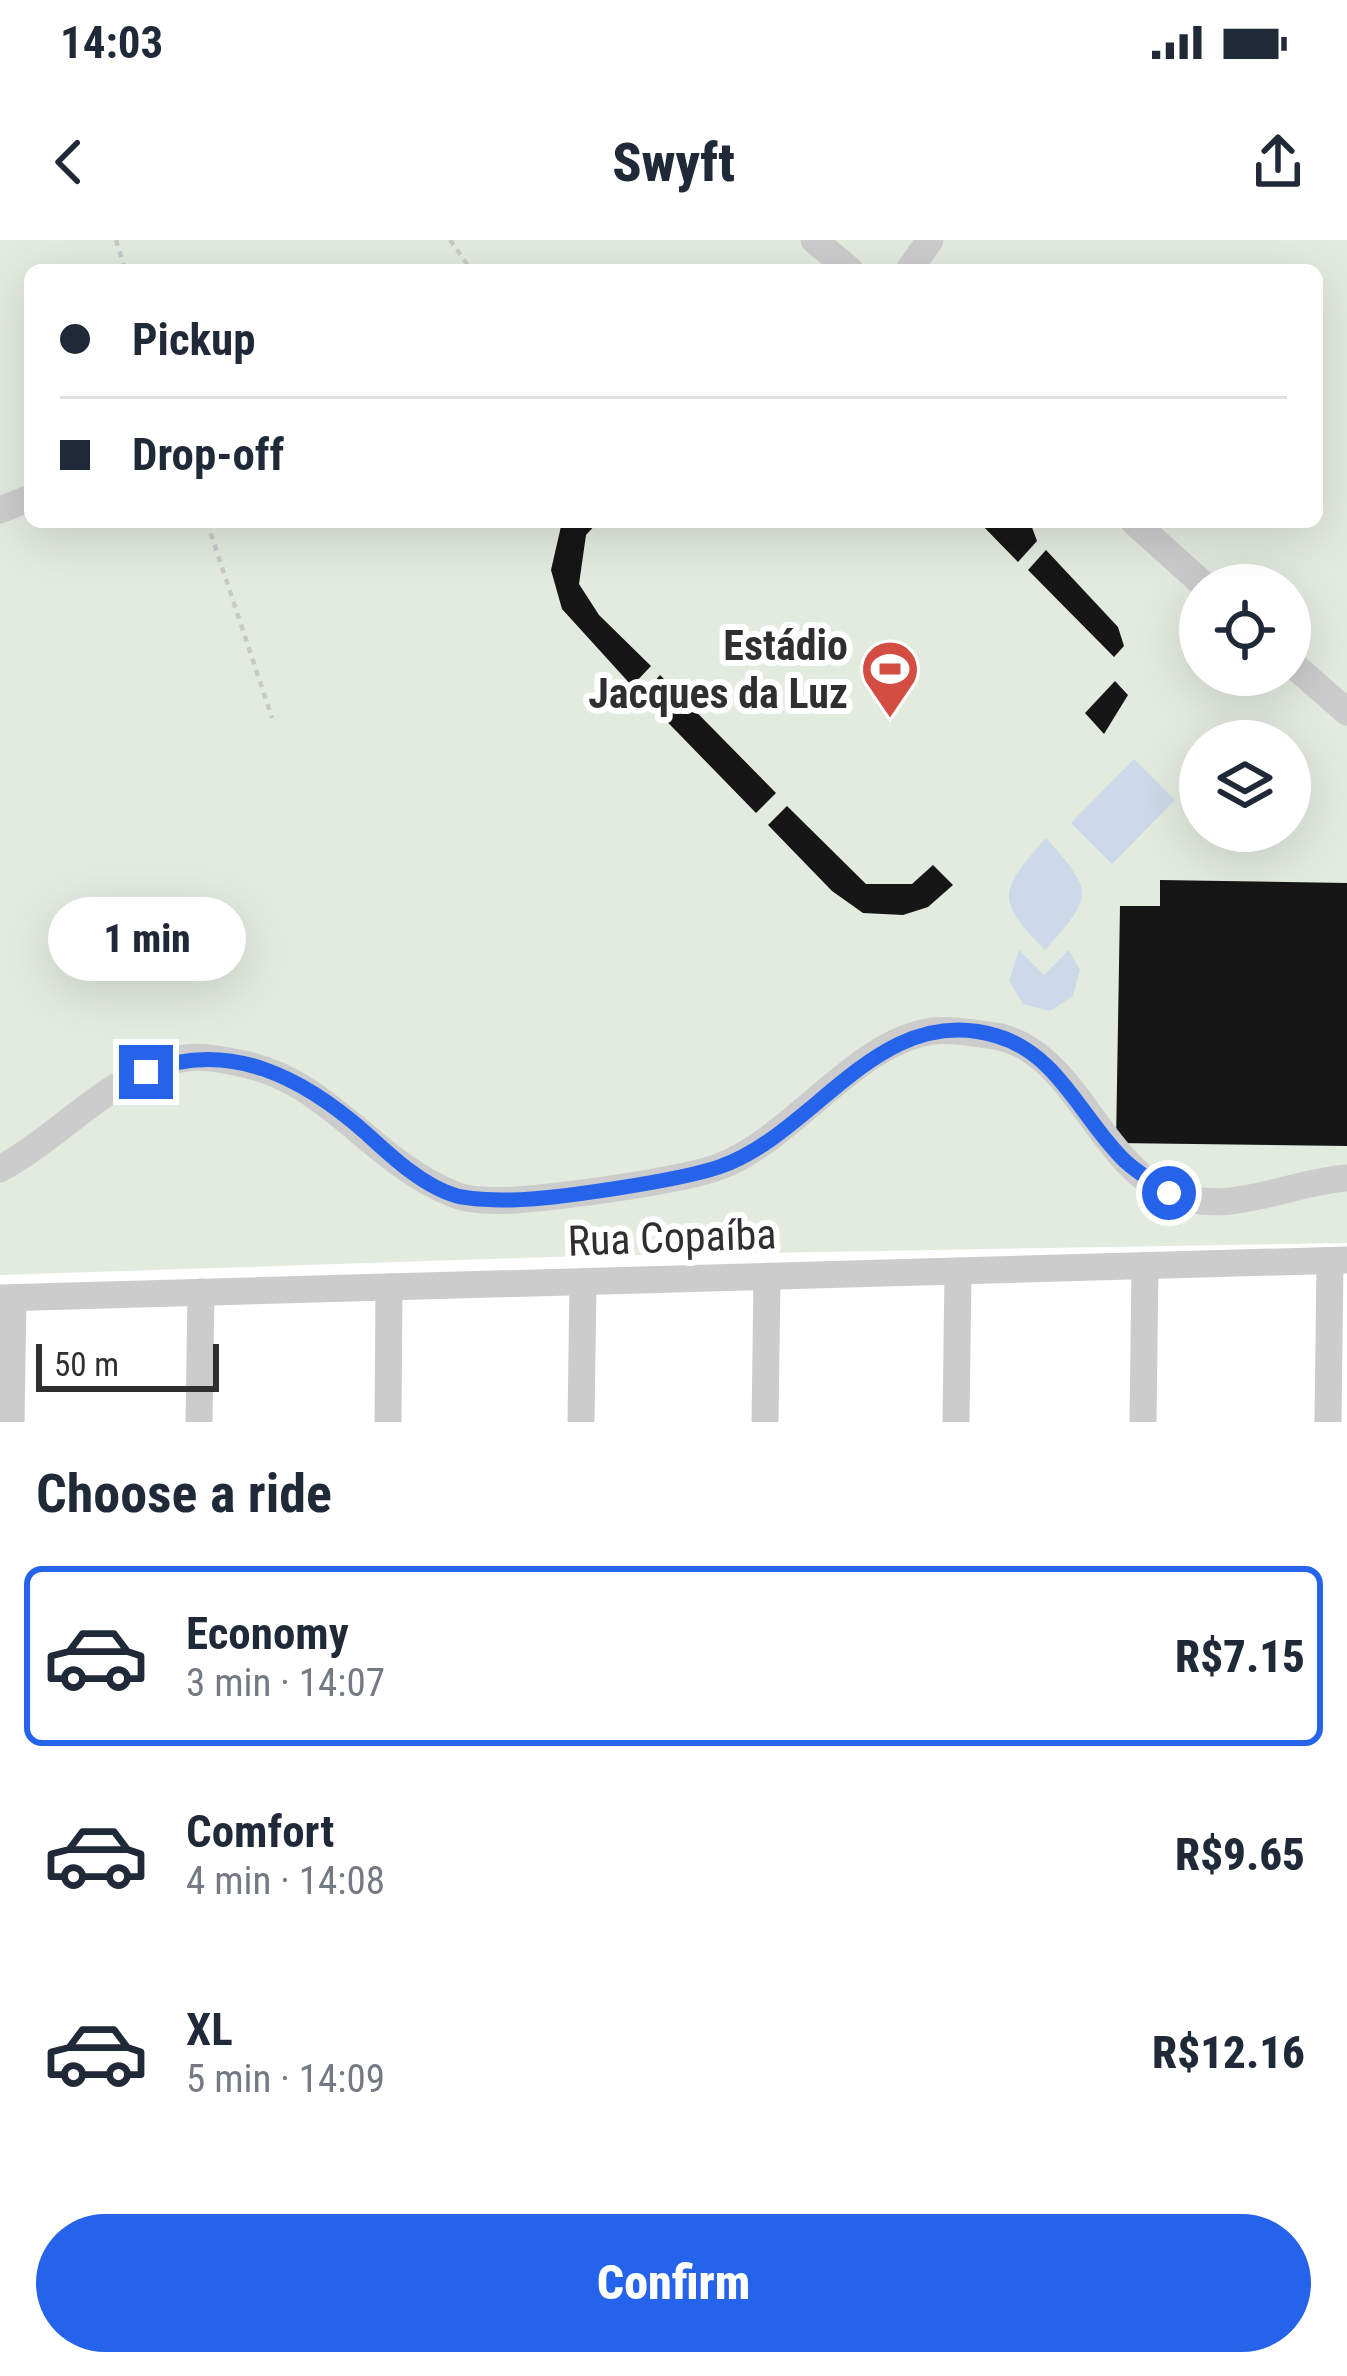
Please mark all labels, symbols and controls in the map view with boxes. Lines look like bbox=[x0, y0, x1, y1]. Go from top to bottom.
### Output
text: 14:03 bbox=[60, 16, 163, 69]
icon: back bbox=[36, 129, 102, 195]
icon: share bbox=[1245, 129, 1311, 195]
text: Swyft bbox=[612, 131, 735, 194]
text: Pickup bbox=[132, 313, 256, 366]
text: Drop-off bbox=[132, 428, 284, 481]
map controls bbox=[1179, 564, 1311, 852]
button: locate bbox=[1179, 564, 1311, 696]
place label: Estádio Jacques da Luz bbox=[588, 621, 848, 718]
sports icon: Estádio Jacques da Luz bbox=[859, 638, 921, 720]
button: layers bbox=[1179, 720, 1311, 852]
callout: 1 min bbox=[47, 898, 245, 982]
text: 1 min bbox=[104, 916, 190, 962]
route end bbox=[119, 1045, 173, 1099]
route start bbox=[1142, 1166, 1196, 1220]
street label: Rua Copaíba bbox=[567, 1209, 777, 1266]
scale bar bbox=[36, 1338, 219, 1391]
text: 50 m bbox=[54, 1345, 119, 1384]
text: Choose a ride bbox=[36, 1462, 332, 1525]
icon: car bbox=[42, 1602, 150, 1710]
text: Economy bbox=[186, 1607, 349, 1660]
text: R$7.15 bbox=[1175, 1630, 1305, 1683]
text: 3 min · 14:07 bbox=[186, 1660, 385, 1706]
icon: car bbox=[42, 1800, 150, 1908]
text: Comfort bbox=[186, 1805, 334, 1858]
text: R$9.65 bbox=[1175, 1828, 1305, 1881]
text: 4 min · 14:08 bbox=[186, 1858, 385, 1904]
icon: car bbox=[42, 1998, 150, 2106]
text: XL bbox=[186, 2003, 233, 2056]
text: R$12.16 bbox=[1152, 2026, 1305, 2079]
text: 5 min · 14:09 bbox=[186, 2056, 385, 2102]
button: Confirm bbox=[36, 2214, 1311, 2352]

